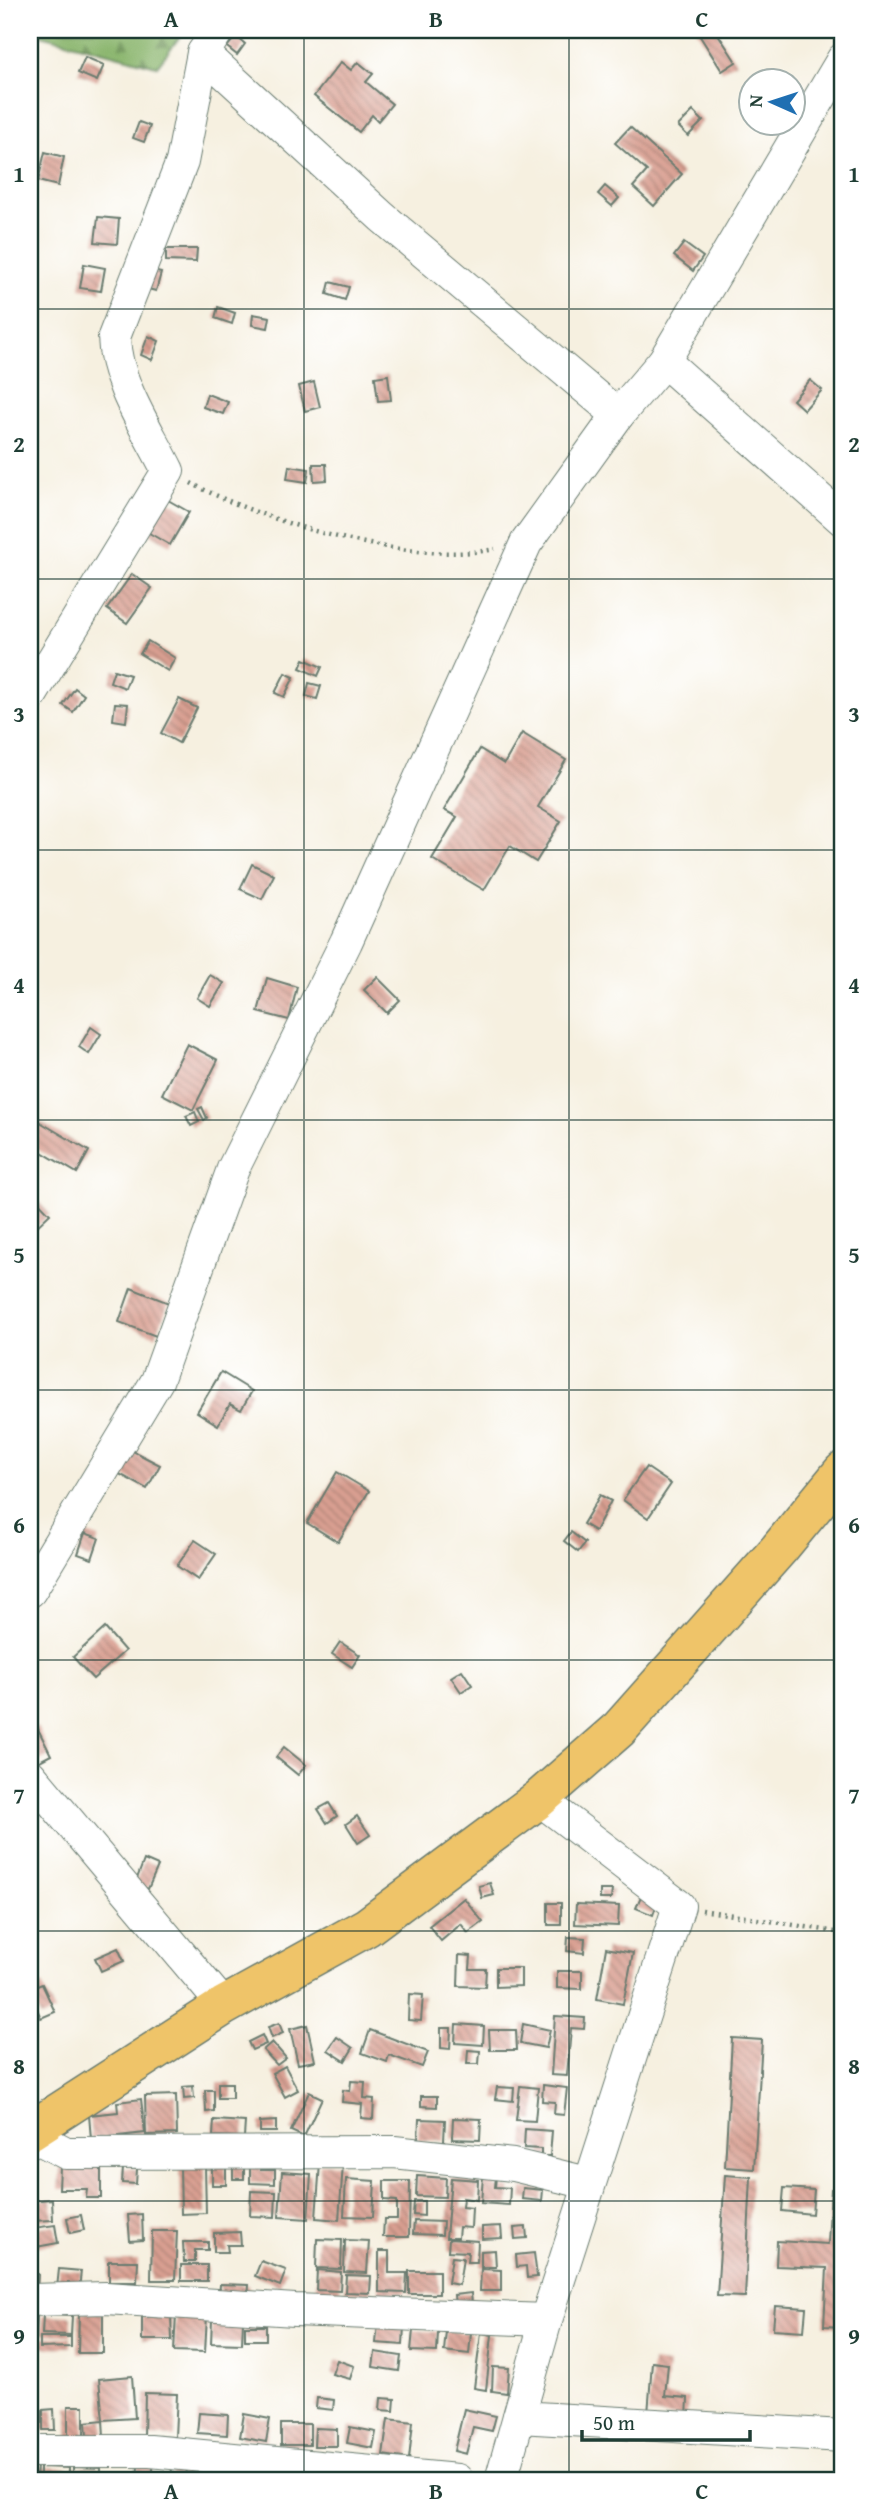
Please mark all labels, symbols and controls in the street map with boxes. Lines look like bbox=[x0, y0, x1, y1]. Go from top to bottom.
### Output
text: A bbox=[164, 2, 179, 35]
text: B bbox=[429, 2, 443, 35]
text: C bbox=[695, 2, 709, 35]
north arrow bbox=[736, 66, 806, 136]
text: N bbox=[741, 94, 769, 108]
text: 1 bbox=[13, 157, 25, 190]
text: 1 bbox=[848, 157, 860, 190]
text: 2 bbox=[13, 427, 25, 460]
text: 2 bbox=[848, 427, 860, 460]
text: 3 bbox=[13, 697, 25, 730]
text: 3 bbox=[848, 697, 860, 730]
text: 4 bbox=[13, 968, 25, 1001]
text: 4 bbox=[848, 968, 860, 1001]
text: 5 bbox=[13, 1238, 25, 1271]
text: 5 bbox=[848, 1238, 860, 1271]
text: 6 bbox=[13, 1508, 25, 1541]
text: 6 bbox=[848, 1508, 860, 1541]
text: 7 bbox=[13, 1779, 25, 1812]
text: 7 bbox=[848, 1779, 860, 1812]
text: 8 bbox=[13, 2049, 25, 2082]
text: 8 bbox=[848, 2049, 860, 2082]
text: 9 bbox=[13, 2319, 25, 2352]
text: 9 bbox=[848, 2319, 860, 2352]
scale bar bbox=[582, 2398, 750, 2442]
text: 50 m bbox=[593, 2407, 635, 2438]
text: A bbox=[164, 2474, 179, 2507]
text: B bbox=[429, 2474, 443, 2507]
text: C bbox=[695, 2474, 709, 2507]

